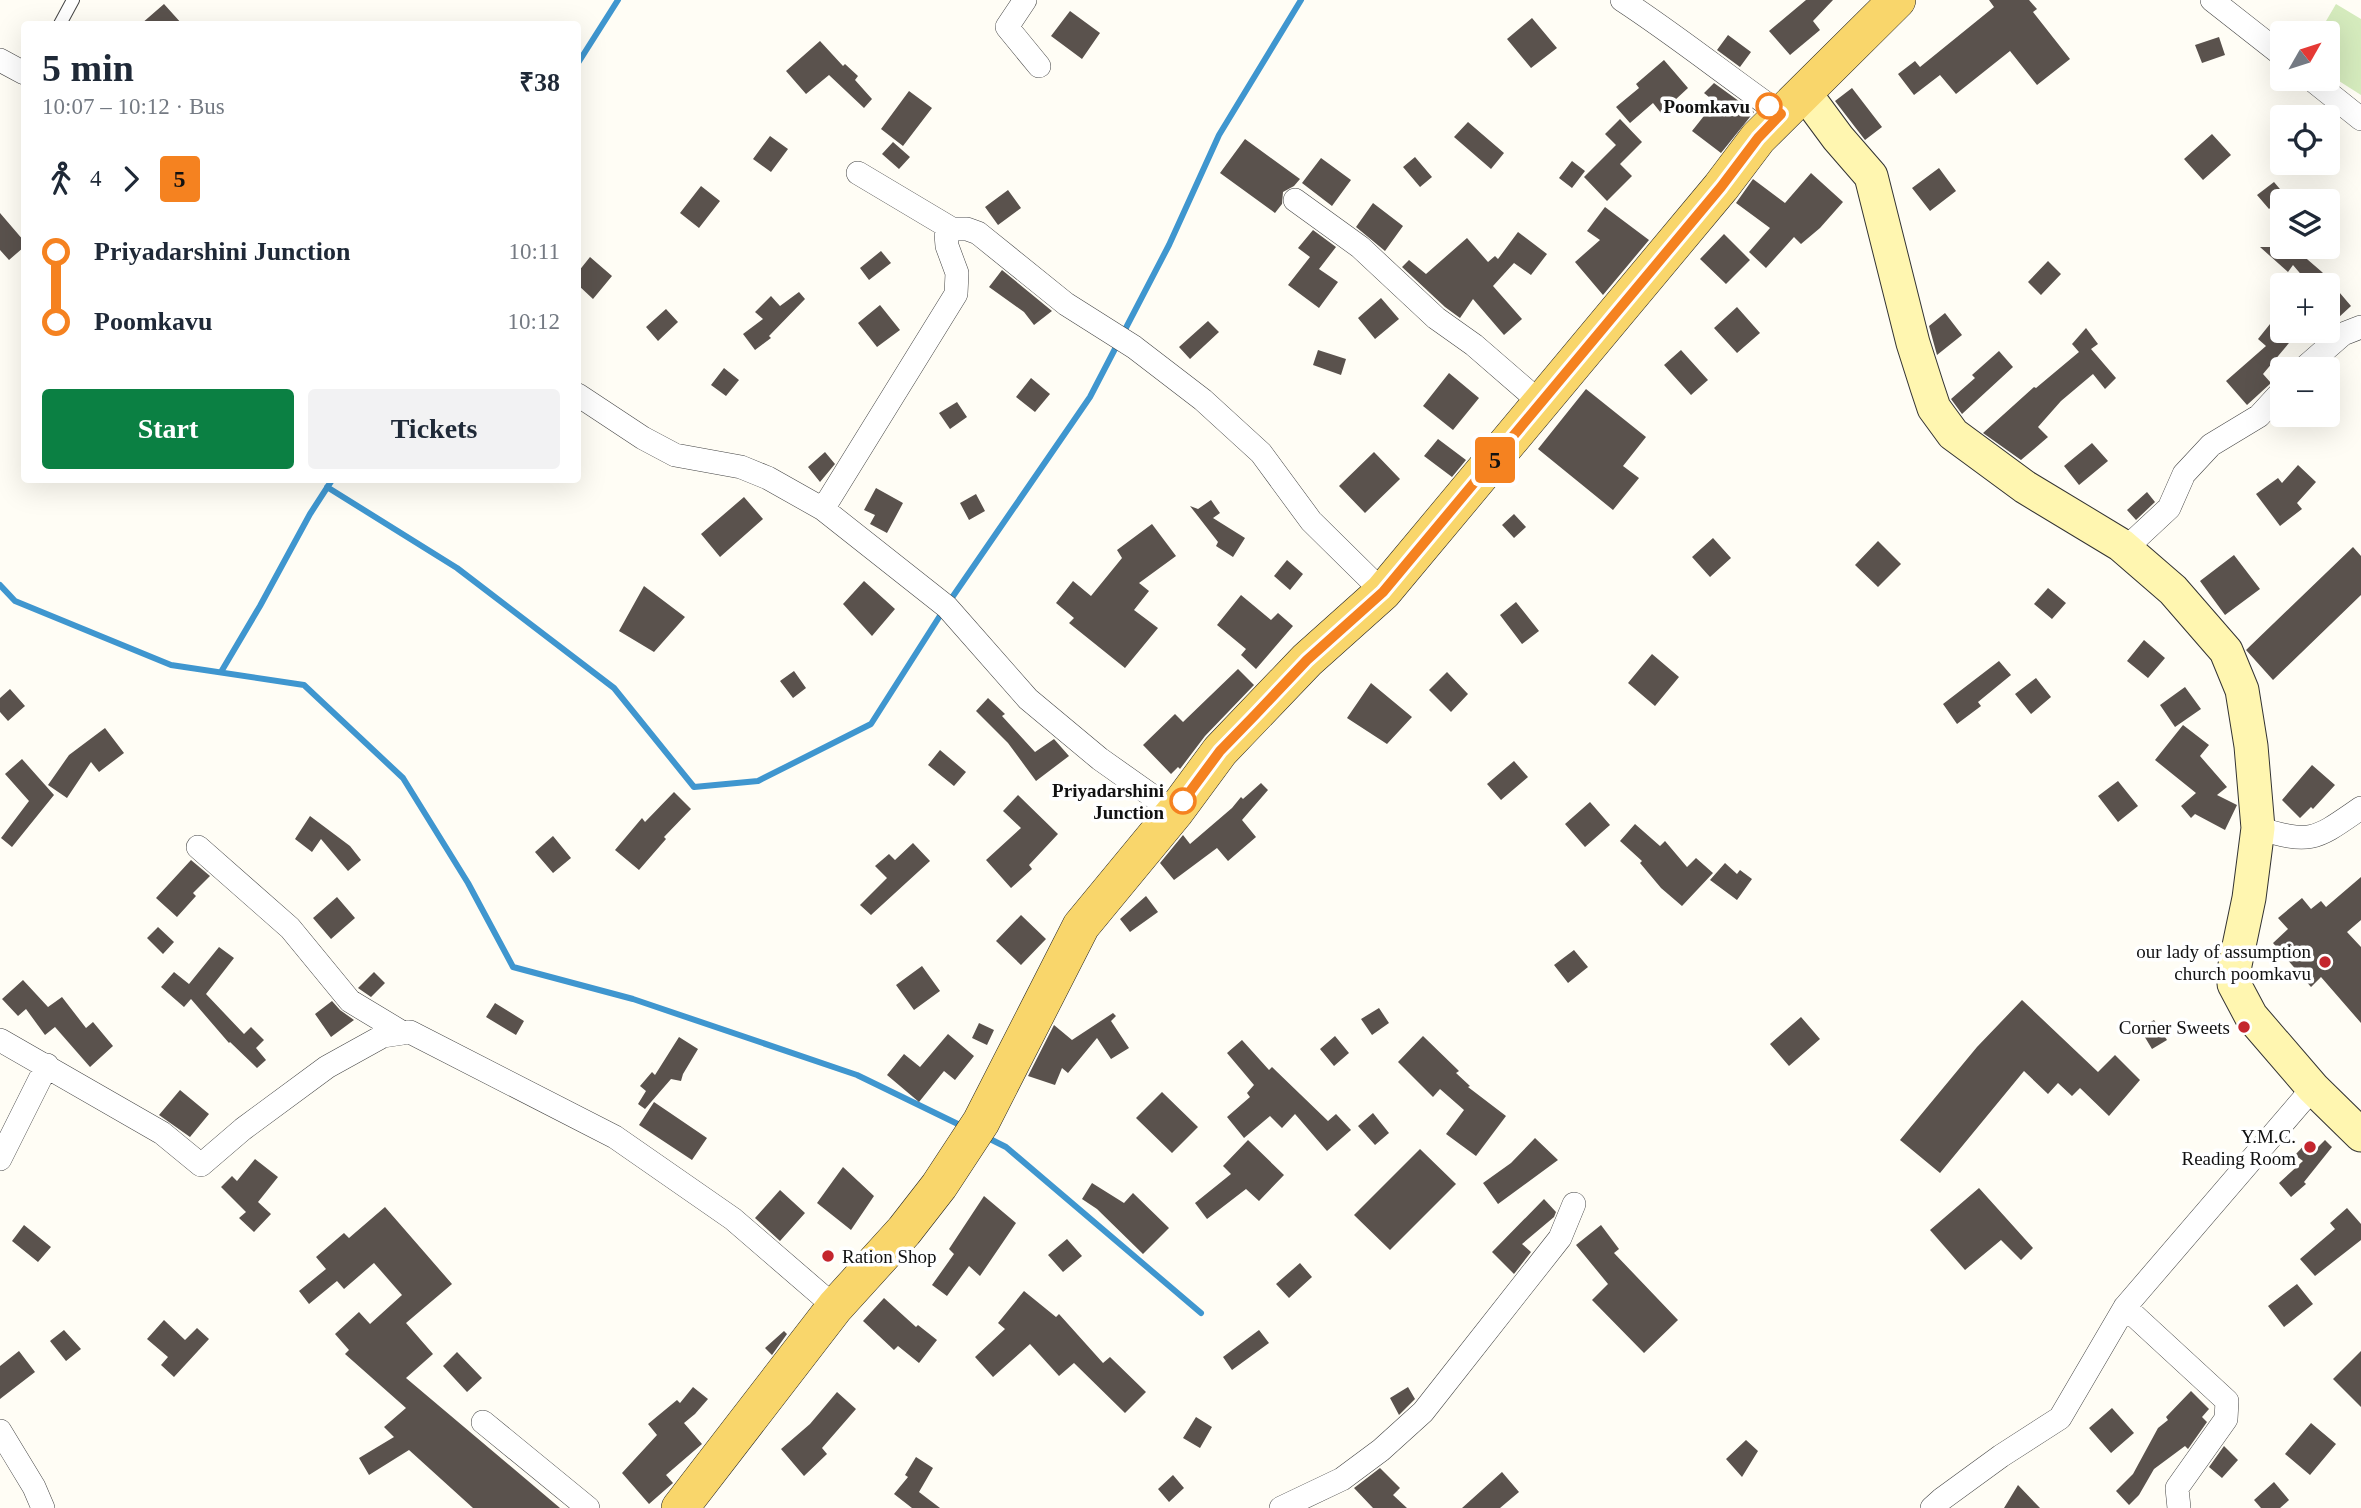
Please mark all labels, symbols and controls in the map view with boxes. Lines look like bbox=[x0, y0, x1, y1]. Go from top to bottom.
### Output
north arrow bbox=[2270, 21, 2340, 91]
map controls bbox=[2270, 21, 2340, 427]
text: 5 min bbox=[42, 47, 134, 89]
text: ₹38 bbox=[519, 68, 560, 97]
marker: Poomkavu bbox=[1756, 93, 1782, 119]
text: 10:07 – 10:12 · Bus bbox=[42, 94, 225, 119]
place label: Poomkavu bbox=[1663, 96, 1750, 117]
button: locate bbox=[2270, 105, 2340, 175]
icon: walk bbox=[42, 160, 80, 198]
icon: forward bbox=[112, 160, 150, 198]
text: 4 bbox=[90, 166, 102, 191]
text: 5 bbox=[174, 166, 186, 192]
button: layers bbox=[2270, 189, 2340, 259]
text: Priyadarshini Junction bbox=[94, 237, 350, 266]
text: 10:11 bbox=[508, 239, 560, 264]
button: + bbox=[2270, 273, 2340, 343]
text: Poomkavu bbox=[94, 307, 212, 336]
text: 10:12 bbox=[508, 309, 560, 334]
button: − bbox=[2270, 357, 2340, 427]
button: Start bbox=[42, 389, 294, 469]
button: Tickets bbox=[308, 389, 560, 469]
line badge: 5 bbox=[1472, 437, 1518, 483]
text: 5 bbox=[1489, 447, 1501, 473]
place label: Priyadarshini Junction bbox=[1052, 780, 1164, 823]
marker: Priyadarshini Junction bbox=[1170, 788, 1196, 814]
place label: our lady of assumption church poomkavu bbox=[2136, 941, 2311, 984]
marker: our lady of assumption church poomkavu bbox=[2317, 954, 2333, 970]
place label: Corner Sweets bbox=[2119, 1017, 2230, 1038]
marker: Corner Sweets bbox=[2236, 1019, 2252, 1035]
place label: Y.M.C. Reading Room bbox=[2181, 1126, 2296, 1169]
marker: Y.M.C. Reading Room bbox=[2302, 1139, 2318, 1155]
place label: Ration Shop bbox=[842, 1246, 936, 1267]
marker: Ration Shop bbox=[820, 1248, 836, 1264]

